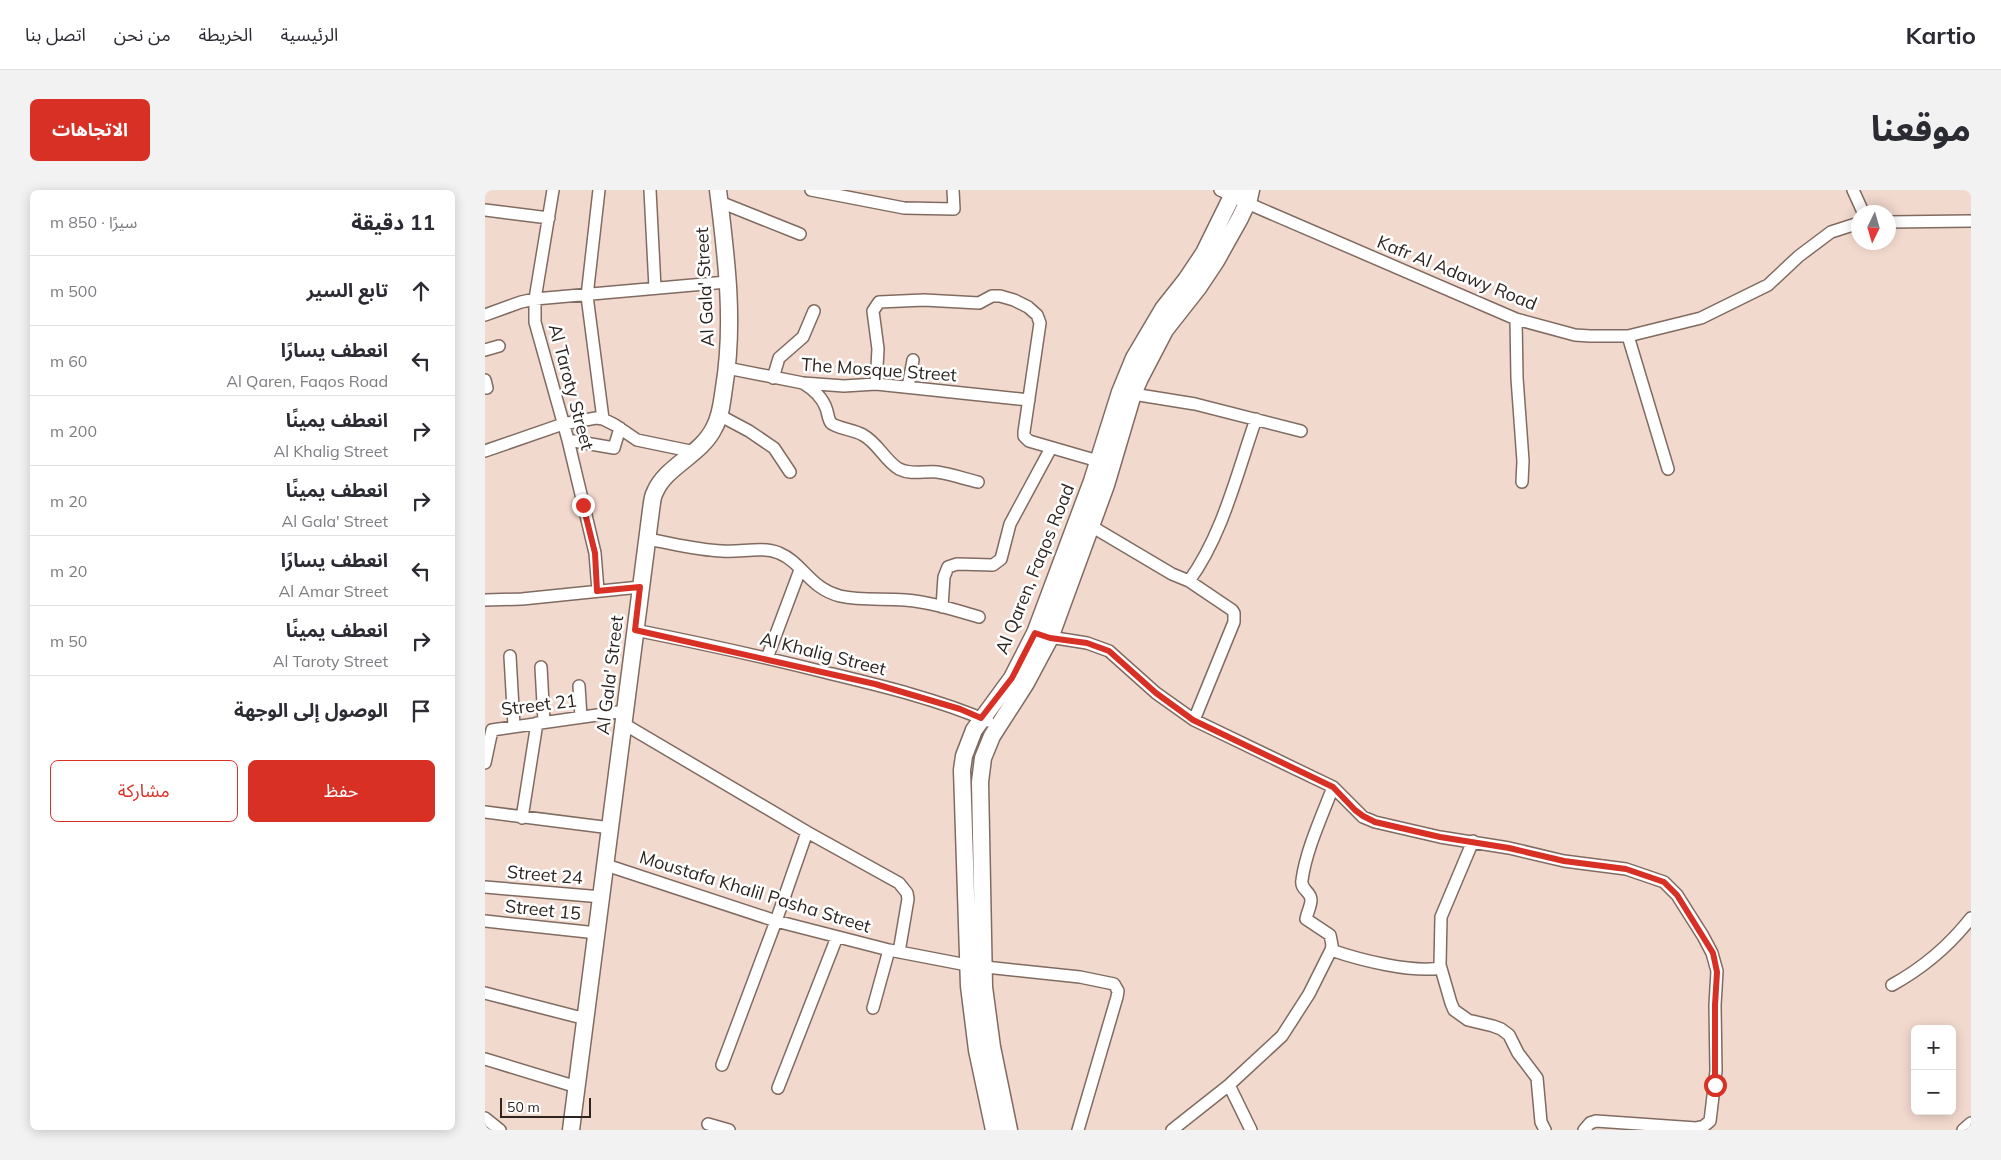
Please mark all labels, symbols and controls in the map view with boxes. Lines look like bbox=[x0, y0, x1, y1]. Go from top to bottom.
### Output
text: Kartio bbox=[1905, 20, 1976, 50]
text: اتصل بنا bbox=[25, 23, 86, 46]
text: من نحن bbox=[114, 23, 171, 46]
text: الخريطة bbox=[199, 23, 253, 46]
text: الرئيسية bbox=[281, 23, 338, 46]
button: الاتجاهات bbox=[30, 99, 150, 161]
text: موقعنا bbox=[1871, 106, 1971, 150]
north arrow bbox=[1851, 205, 1896, 250]
text: 11 دقيقة bbox=[351, 209, 435, 235]
text: سيرًا · 850 m bbox=[50, 212, 137, 232]
street label: Al Gala' Street bbox=[690, 227, 719, 347]
street label: Kafr Al Adawy Road bbox=[1374, 230, 1541, 315]
icon: ahead bbox=[407, 277, 435, 305]
text: تابع السير bbox=[307, 278, 388, 302]
text: 500 m bbox=[50, 281, 97, 301]
street label: Al Taroty Street bbox=[544, 321, 599, 452]
text: انعطف يسارًا bbox=[281, 338, 388, 362]
icon: left bbox=[407, 347, 435, 375]
text: 60 m bbox=[50, 351, 87, 371]
street label: The Mosque Street bbox=[800, 353, 958, 386]
text: Al Qaren, Faqos Road bbox=[226, 371, 388, 391]
text: انعطف يمينًا bbox=[286, 408, 388, 432]
icon: right bbox=[407, 417, 435, 445]
text: 200 m bbox=[50, 421, 97, 441]
text: Al Khalig Street bbox=[273, 441, 388, 461]
text: انعطف يمينًا bbox=[286, 478, 388, 502]
street label: Al Qaren, Faqos Road bbox=[990, 480, 1079, 657]
icon: right bbox=[407, 487, 435, 515]
text: 20 m bbox=[50, 491, 87, 511]
route end bbox=[572, 494, 595, 517]
text: Al Gala' Street bbox=[282, 511, 388, 531]
text: انعطف يسارًا bbox=[281, 548, 388, 572]
icon: left bbox=[407, 557, 435, 585]
text: 20 m bbox=[50, 561, 87, 581]
text: Al Amar Street bbox=[279, 581, 388, 601]
street label: Al Gala' Street bbox=[591, 614, 628, 736]
text: انعطف يمينًا bbox=[286, 618, 388, 642]
icon: right bbox=[407, 627, 435, 655]
street label: Al Khalig Street bbox=[758, 627, 888, 680]
text: 50 m bbox=[50, 631, 87, 651]
text: Al Taroty Street bbox=[273, 651, 388, 671]
street label: Street 21 bbox=[500, 688, 578, 721]
icon: arrive bbox=[407, 697, 435, 725]
text: الوصول إلى الوجهة bbox=[234, 698, 388, 722]
button: مشاركة bbox=[50, 760, 238, 822]
button: حفظ bbox=[248, 760, 435, 822]
street label: Moustafa Khalil Pasha Street bbox=[637, 845, 874, 938]
street label: Street 24 bbox=[506, 860, 584, 889]
street label: Street 15 bbox=[504, 894, 582, 925]
map controls bbox=[1911, 1025, 1956, 1115]
button: + bbox=[1911, 1025, 1956, 1070]
button: − bbox=[1911, 1070, 1956, 1115]
route start bbox=[1704, 1074, 1727, 1097]
scale bar bbox=[500, 1095, 591, 1118]
text: 50 m bbox=[507, 1098, 540, 1116]

